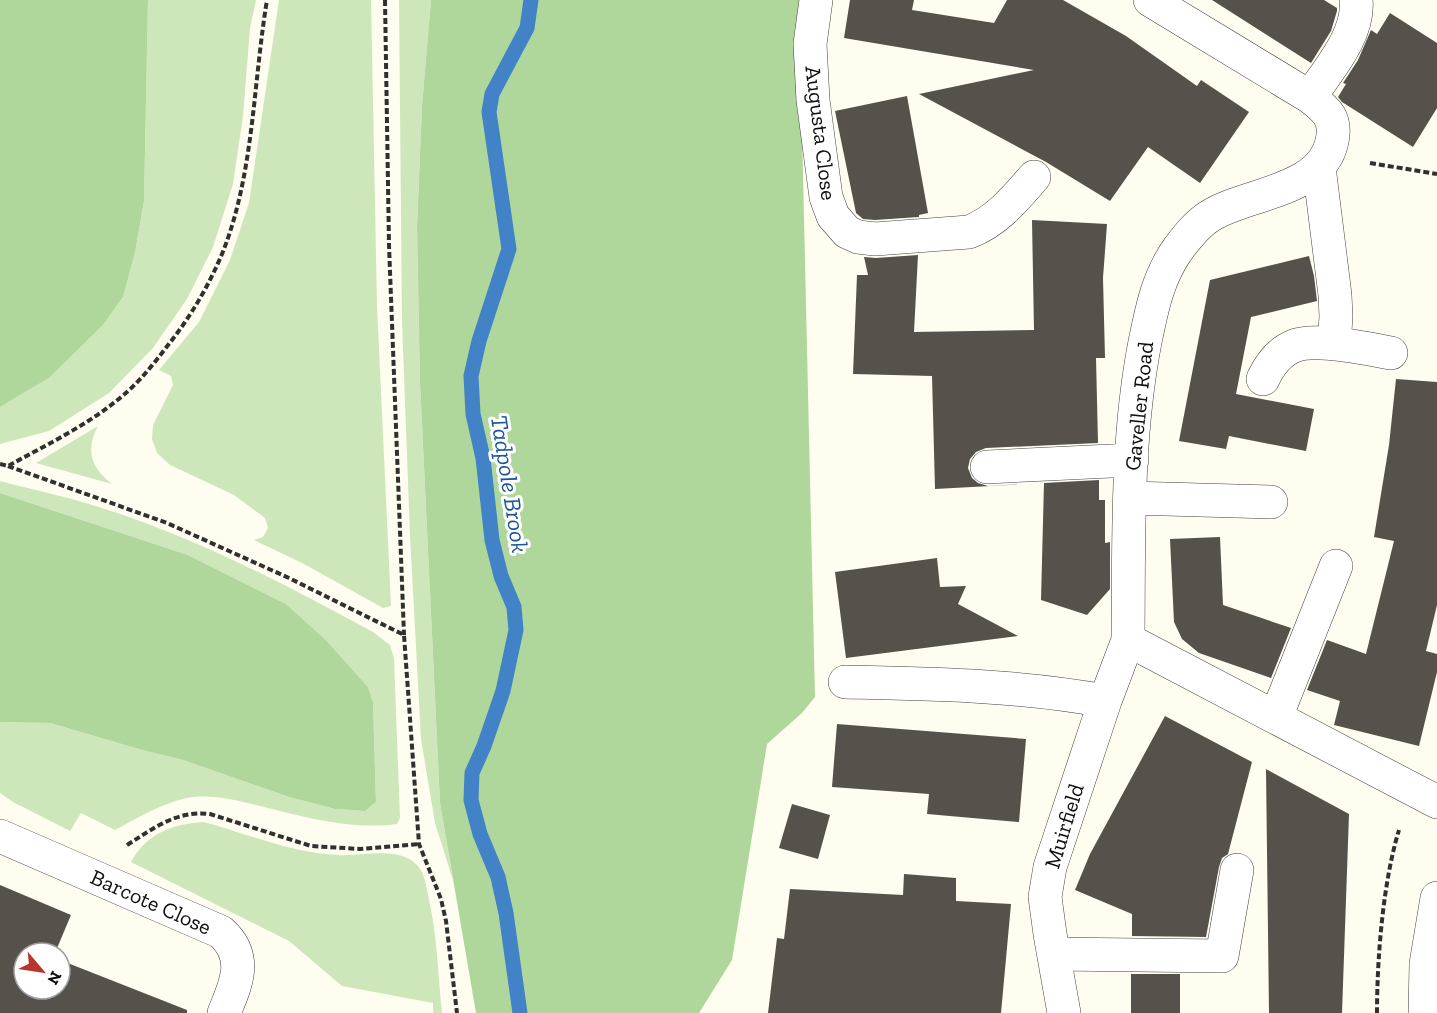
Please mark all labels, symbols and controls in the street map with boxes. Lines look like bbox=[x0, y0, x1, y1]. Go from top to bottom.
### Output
street label: Augusta Close bbox=[799, 64, 843, 202]
street label: Gaveller Road bbox=[1119, 340, 1159, 472]
water label: Tadpole Brook bbox=[485, 413, 535, 555]
street label: Muirfield bbox=[1038, 780, 1090, 872]
street label: Barcote Close bbox=[86, 863, 216, 941]
north arrow bbox=[12, 941, 72, 1001]
text: N bbox=[43, 968, 66, 988]

